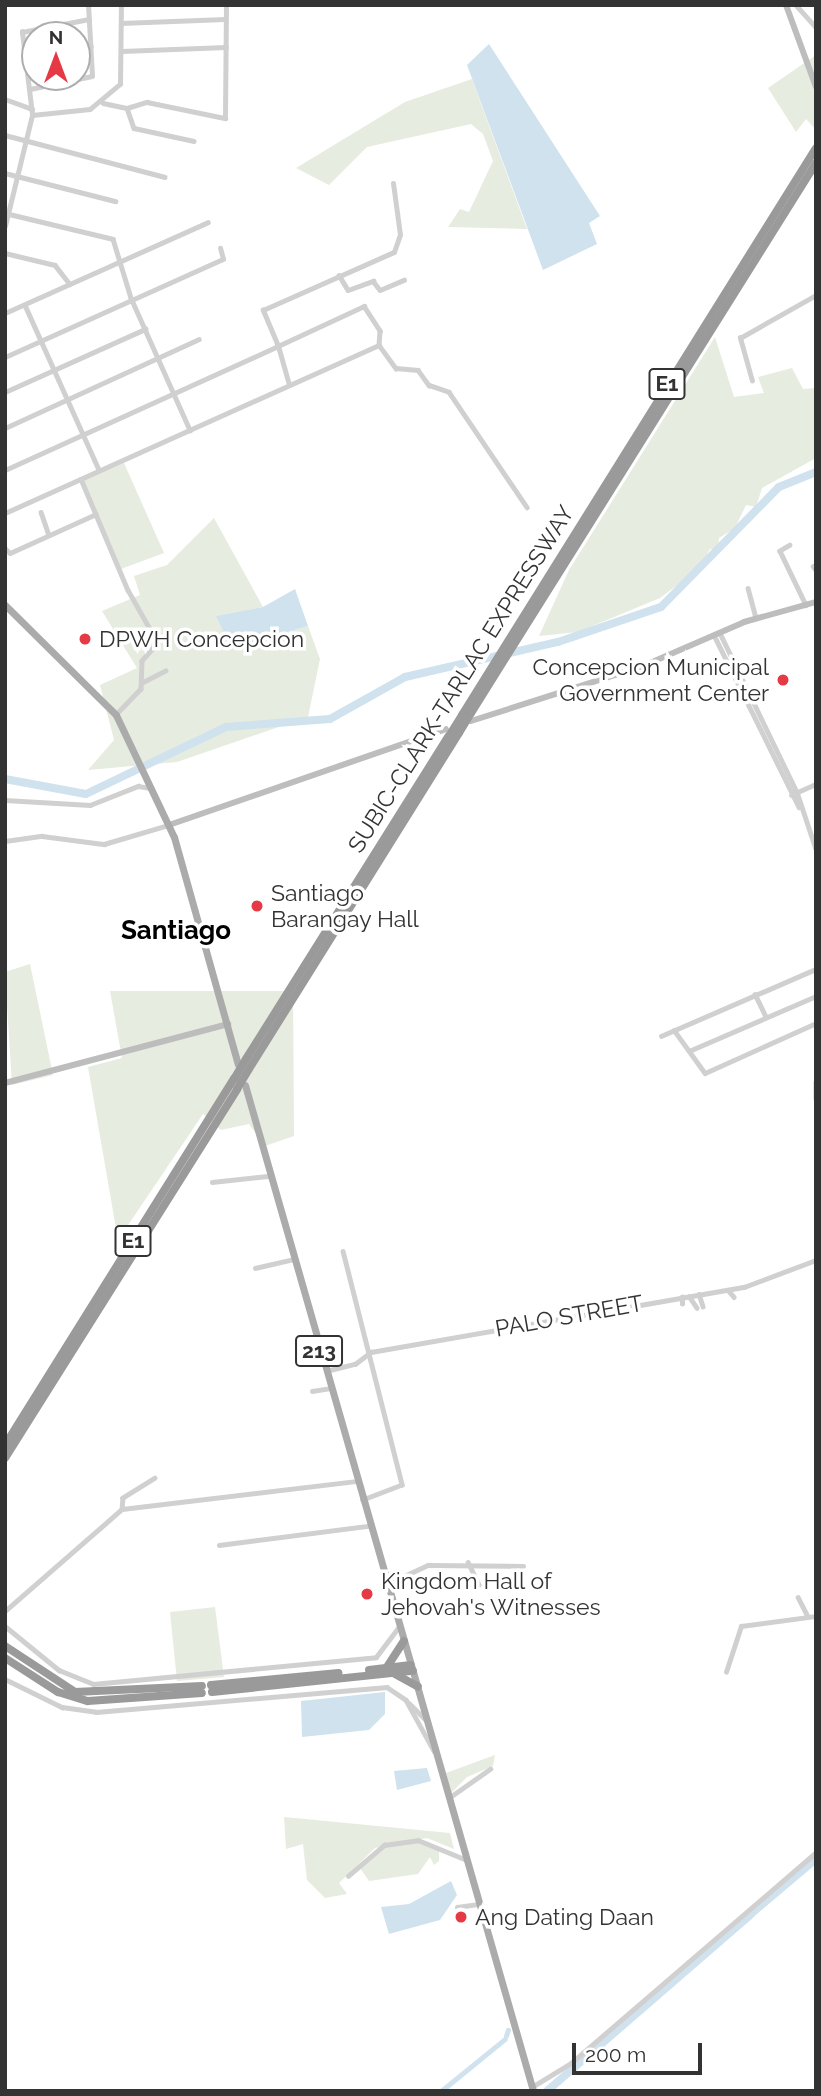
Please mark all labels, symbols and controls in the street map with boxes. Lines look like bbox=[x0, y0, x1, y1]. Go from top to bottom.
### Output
north arrow bbox=[21, 21, 91, 91]
text: N bbox=[49, 26, 63, 48]
road number: E1 bbox=[648, 366, 686, 402]
street label: SUBIC-CLARK-TARLAC EXPRESSWAY bbox=[342, 500, 580, 858]
place label: DPWH Concepcion bbox=[99, 625, 304, 653]
marker: DPWH Concepcion bbox=[77, 631, 93, 647]
place label: Concepcion Municipal Government Center bbox=[532, 653, 769, 707]
marker: Concepcion Municipal Government Center bbox=[775, 672, 791, 688]
place label: Santiago Barangay Hall bbox=[271, 879, 419, 933]
marker: Santiago Barangay Hall bbox=[249, 898, 265, 914]
district label: Santiago bbox=[121, 915, 231, 947]
road number: E1 bbox=[114, 1224, 152, 1258]
street label: PALO STREET bbox=[493, 1289, 645, 1343]
road number: 213 bbox=[294, 1334, 344, 1368]
place label: Kingdom Hall of Jehovah's Witnesses bbox=[381, 1567, 601, 1621]
marker: Kingdom Hall of Jehovah's Witnesses bbox=[359, 1586, 375, 1602]
place label: Ang Dating Daan bbox=[475, 1903, 654, 1931]
marker: Ang Dating Daan bbox=[453, 1909, 469, 1925]
scale bar bbox=[576, 2030, 706, 2074]
text: 200 m bbox=[585, 2042, 646, 2067]

